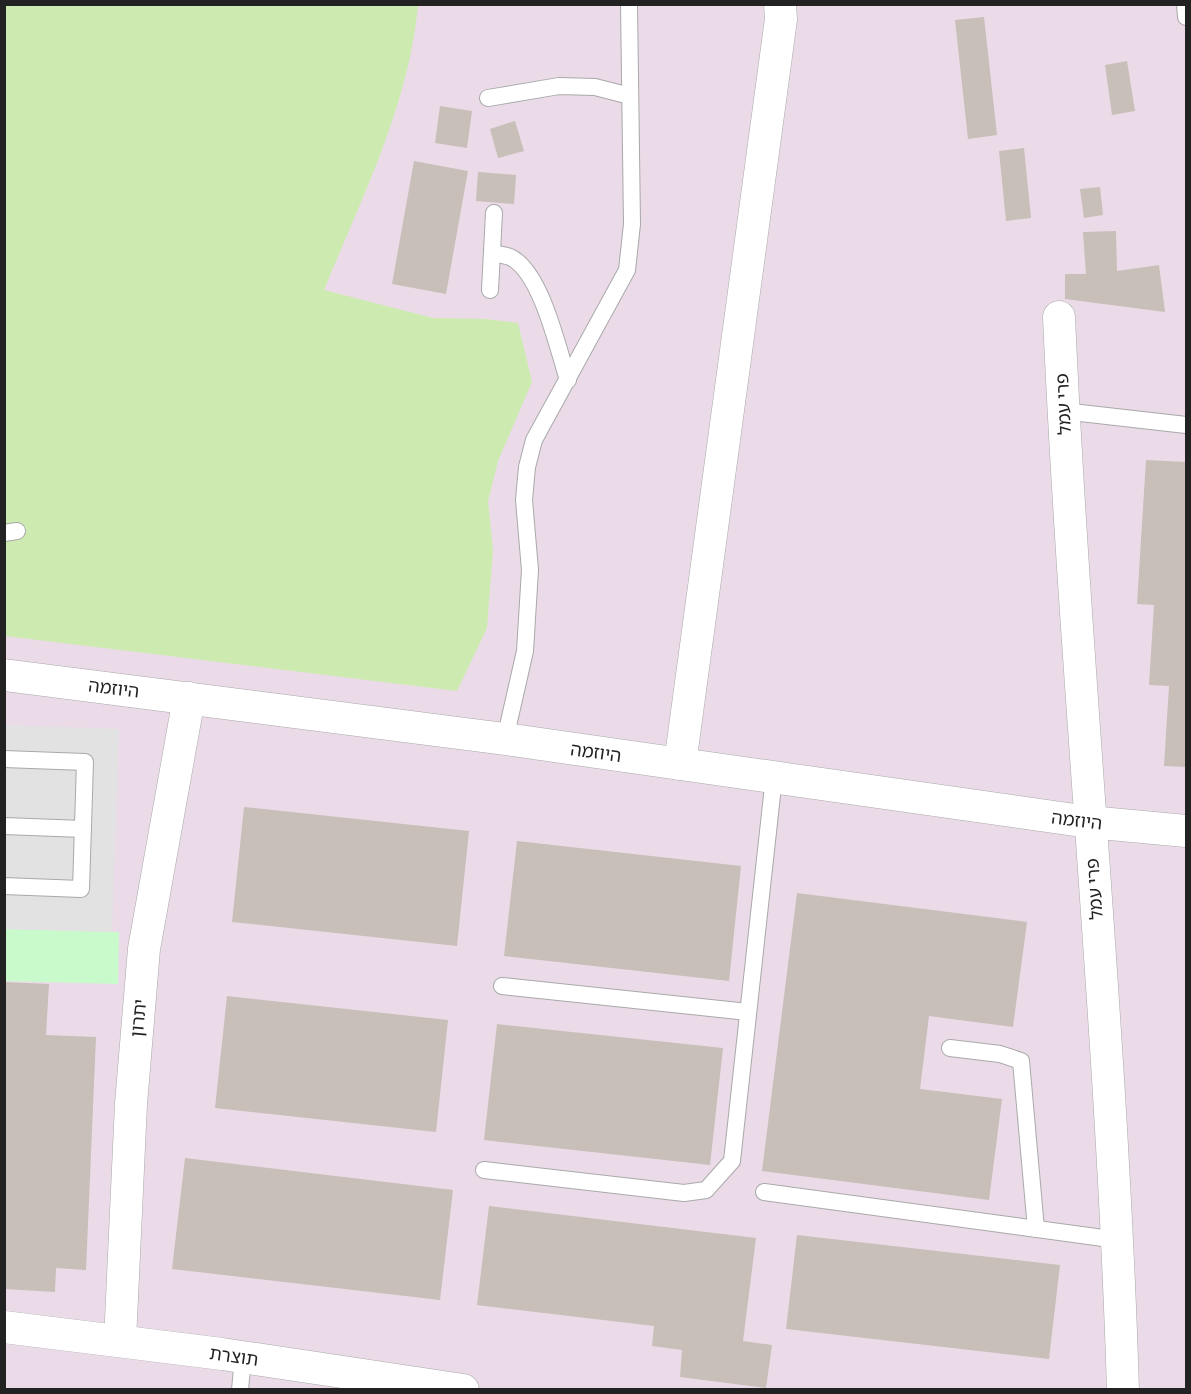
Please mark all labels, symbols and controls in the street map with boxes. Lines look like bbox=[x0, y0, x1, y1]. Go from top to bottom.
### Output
street label: פרי עמל bbox=[1049, 373, 1077, 435]
street label: היוזמה bbox=[87, 672, 141, 704]
street label: היוזמה bbox=[569, 736, 623, 768]
street label: היוזמה bbox=[1050, 804, 1104, 836]
street label: פרי עמל bbox=[1079, 857, 1109, 921]
street label: יתרון bbox=[124, 998, 152, 1038]
street label: תוצרת bbox=[208, 1340, 260, 1372]

